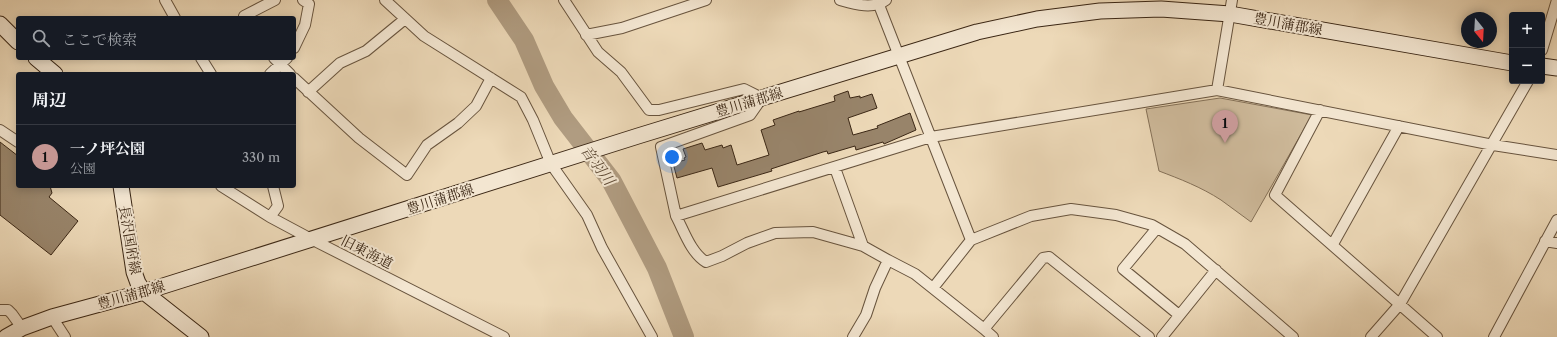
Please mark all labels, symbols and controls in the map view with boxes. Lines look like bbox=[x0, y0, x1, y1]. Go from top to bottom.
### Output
street label: 豊川蒲郡線 bbox=[1252, 9, 1324, 39]
north arrow bbox=[1461, 12, 1497, 48]
map controls bbox=[1509, 12, 1545, 84]
button: + bbox=[1509, 12, 1545, 48]
search box bbox=[16, 16, 296, 60]
icon: search bbox=[30, 27, 52, 49]
text: ここで検索 bbox=[62, 30, 137, 49]
button: − bbox=[1509, 48, 1545, 84]
street label: 豊川蒲郡線 bbox=[713, 83, 785, 121]
text: 周辺 bbox=[32, 90, 66, 110]
pin: 1 bbox=[1212, 110, 1238, 143]
text: 一ノ坪公園 bbox=[70, 139, 145, 158]
water label: 音羽川 bbox=[577, 141, 620, 190]
your location bbox=[662, 147, 682, 167]
text: 1 bbox=[42, 149, 48, 165]
text: 330 m bbox=[242, 149, 280, 165]
text: 公園 bbox=[70, 160, 96, 176]
street label: 豊川蒲郡線 bbox=[404, 180, 476, 218]
street label: 長沢国府線 bbox=[115, 204, 145, 276]
street label: 旧東海道 bbox=[338, 231, 396, 273]
street label: 豊川蒲郡線 bbox=[95, 277, 167, 313]

